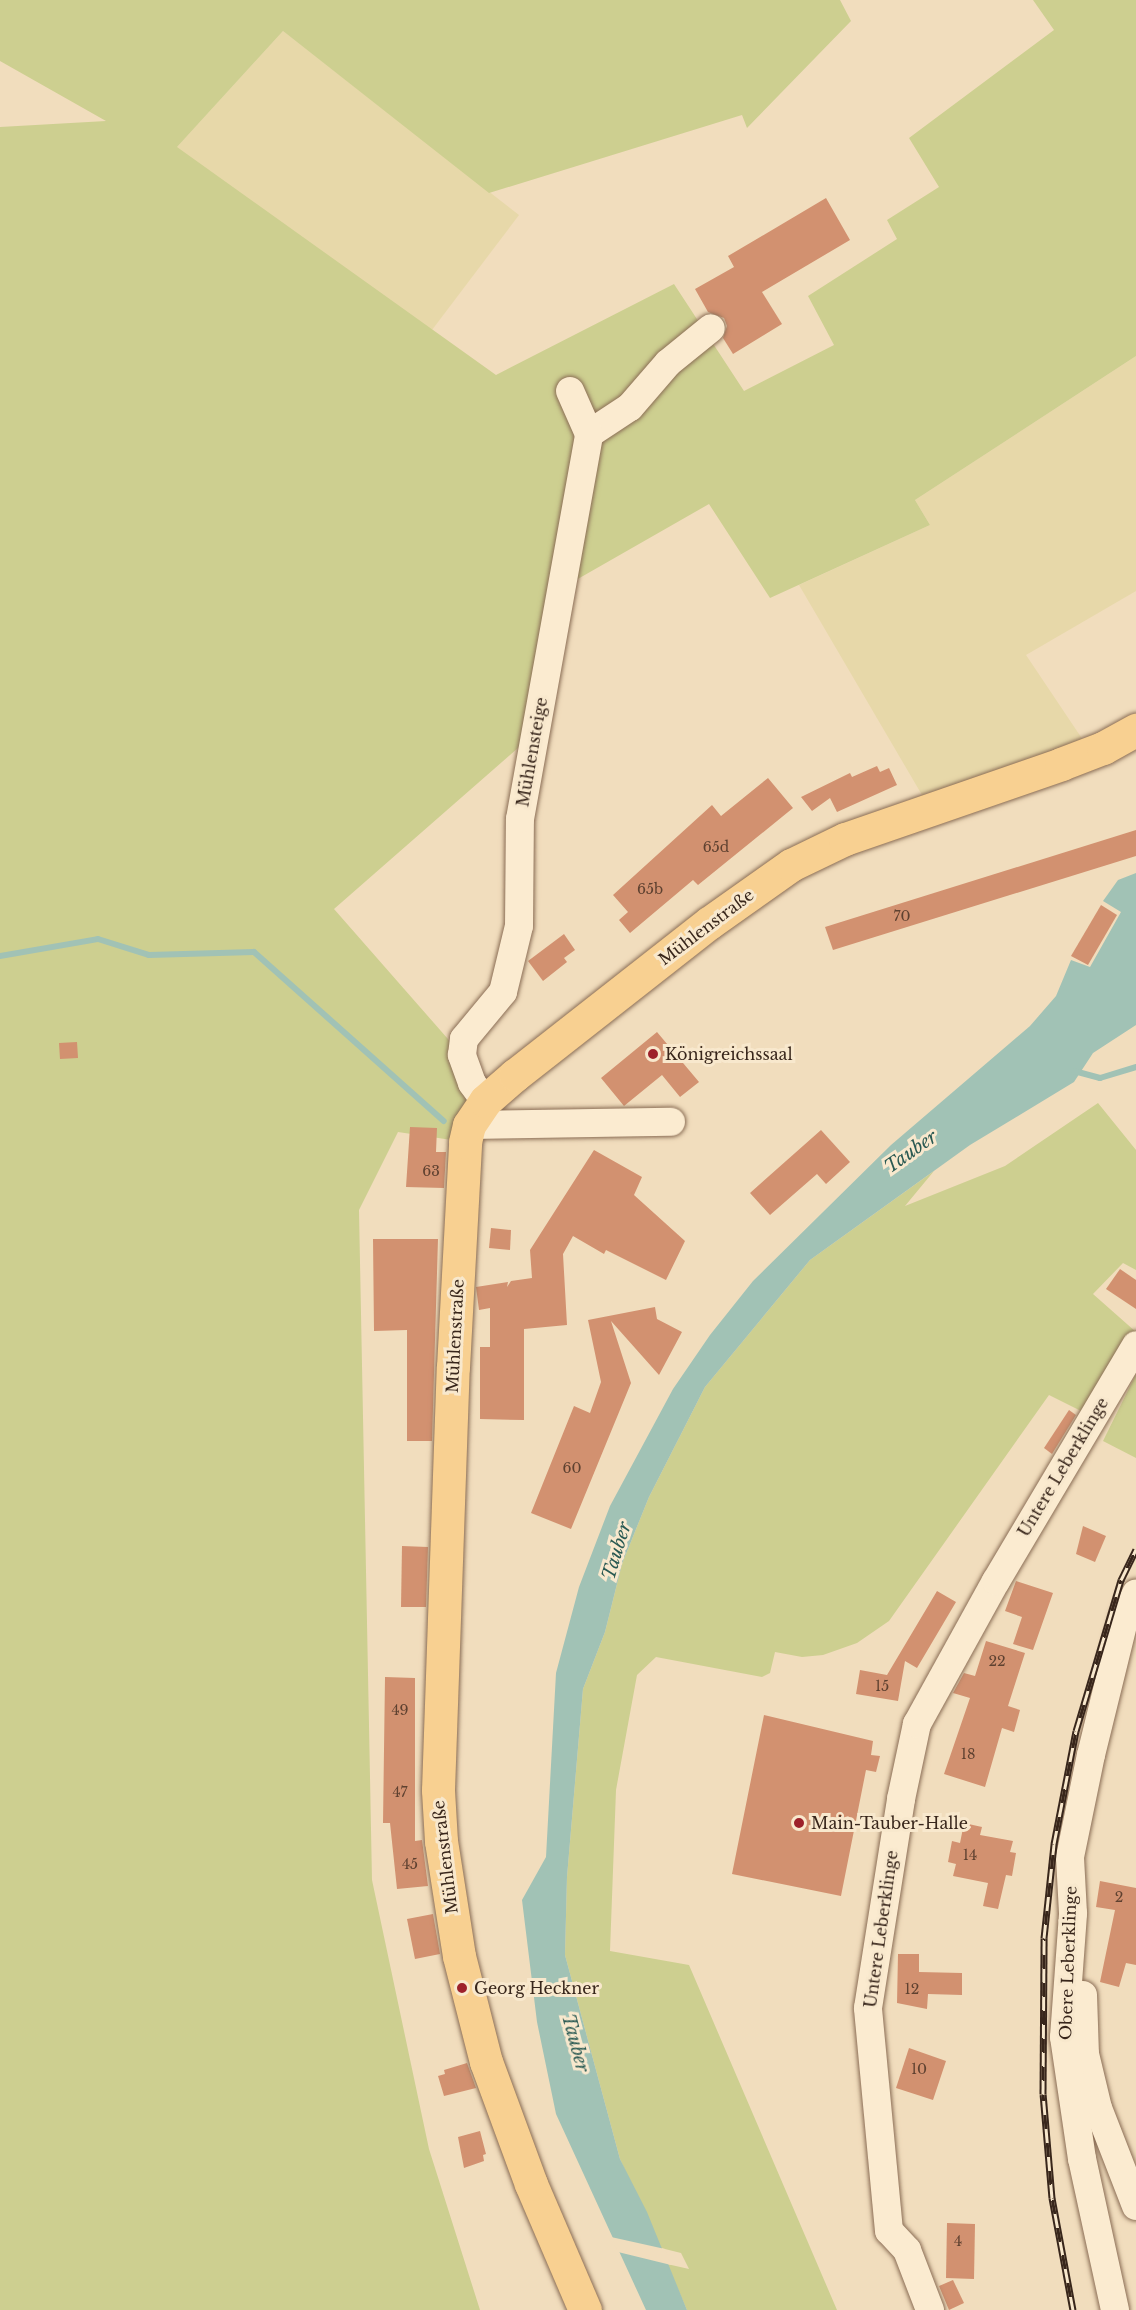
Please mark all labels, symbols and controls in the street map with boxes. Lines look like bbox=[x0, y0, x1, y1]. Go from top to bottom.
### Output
street label: Mühlensteige bbox=[513, 696, 551, 808]
house number: 65d bbox=[703, 839, 729, 855]
house number: 65b bbox=[637, 881, 663, 897]
street label: Mühlenstraße bbox=[655, 885, 757, 969]
house number: 70 bbox=[893, 908, 911, 924]
place label: Königreichssaal bbox=[665, 1044, 793, 1064]
marker: Königreichssaal bbox=[646, 1047, 660, 1061]
water label: Tauber bbox=[881, 1126, 941, 1178]
house number: 63 bbox=[422, 1163, 440, 1179]
street label: Mühlenstraße bbox=[442, 1279, 468, 1393]
street label: Untere Leberklinge bbox=[1014, 1394, 1112, 1540]
house number: 60 bbox=[563, 1460, 581, 1476]
water label: Tauber bbox=[598, 1520, 636, 1582]
house number: 22 bbox=[988, 1653, 1006, 1669]
house number: 15 bbox=[875, 1678, 889, 1694]
house number: 49 bbox=[391, 1702, 409, 1718]
house number: 18 bbox=[961, 1746, 975, 1762]
house number: 47 bbox=[392, 1784, 408, 1800]
street label: Mühlenstraße bbox=[429, 1799, 461, 1915]
place label: Main-Tauber-Halle bbox=[811, 1813, 968, 1833]
marker: Main-Tauber-Halle bbox=[792, 1816, 806, 1830]
house number: 14 bbox=[963, 1847, 977, 1863]
street label: Untere Leberklinge bbox=[860, 1849, 902, 2009]
house number: 45 bbox=[402, 1856, 418, 1872]
street label: Obere Leberklinge bbox=[1056, 1886, 1080, 2040]
house number: 2 bbox=[1115, 1889, 1123, 1905]
place label: Georg Heckner bbox=[474, 1978, 599, 1998]
marker: Georg Heckner bbox=[455, 1981, 469, 1995]
house number: 12 bbox=[905, 1981, 919, 1997]
water label: Tauber bbox=[557, 2012, 593, 2074]
house number: 10 bbox=[911, 2061, 927, 2077]
house number: 4 bbox=[954, 2233, 962, 2249]

